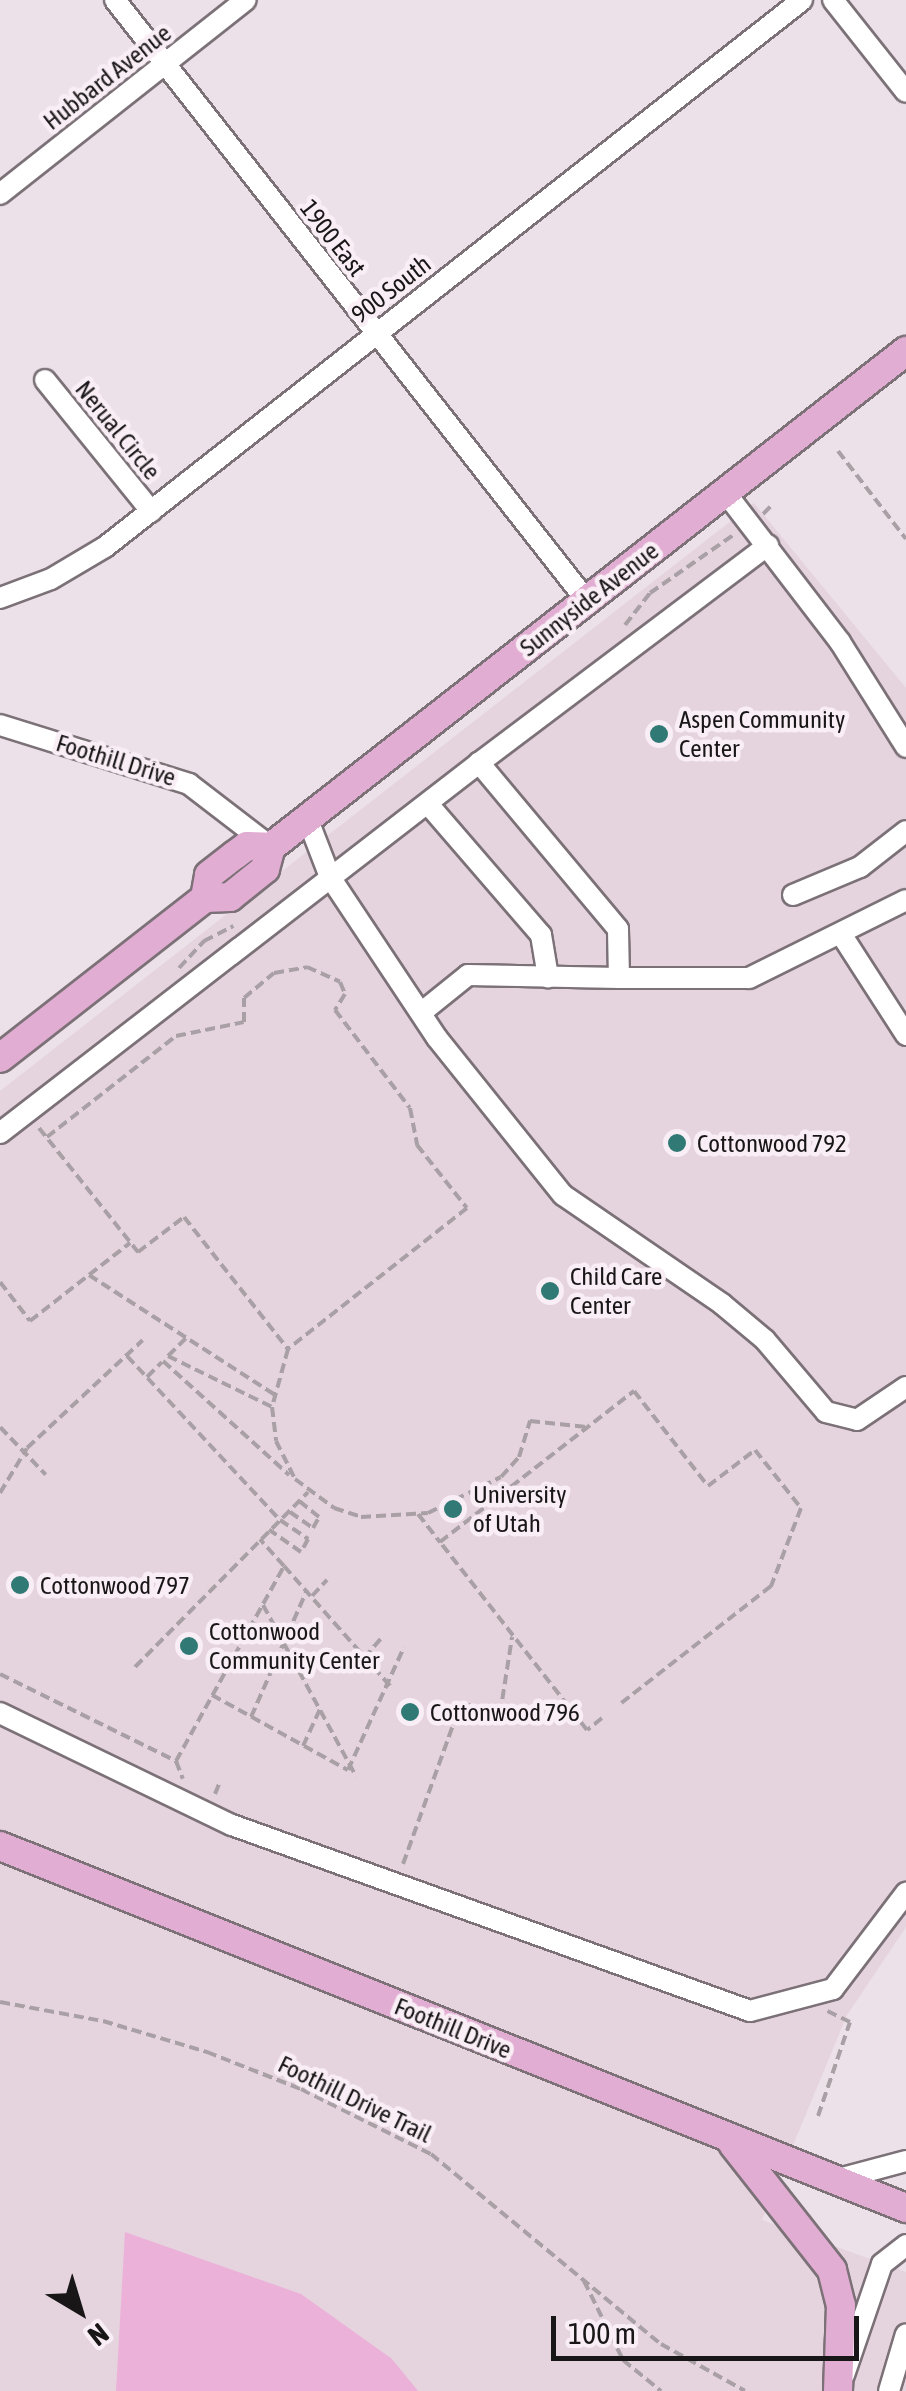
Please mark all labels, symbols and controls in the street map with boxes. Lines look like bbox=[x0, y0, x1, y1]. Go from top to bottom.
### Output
street label: Hubbard Avenue bbox=[37, 18, 177, 136]
street label: 1900 East bbox=[294, 194, 372, 282]
street label: 900 South bbox=[345, 249, 437, 329]
street label: Nerual Circle bbox=[69, 374, 167, 486]
street label: Sunnyside Avenue bbox=[514, 536, 664, 662]
place label: Aspen Community Center bbox=[679, 705, 845, 764]
marker: Aspen Community Center bbox=[648, 723, 670, 745]
street label: Foothill Drive bbox=[53, 728, 179, 792]
place label: Cottonwood 792 bbox=[697, 1128, 847, 1158]
marker: Cottonwood 792 bbox=[666, 1132, 688, 1154]
place label: Child Care Center bbox=[570, 1262, 662, 1321]
marker: Child Care Center bbox=[539, 1280, 561, 1302]
place label: University of Utah bbox=[473, 1480, 566, 1539]
marker: University of Utah bbox=[442, 1498, 464, 1520]
place label: Cottonwood 797 bbox=[40, 1570, 190, 1600]
marker: Cottonwood 797 bbox=[9, 1574, 31, 1596]
place label: Cottonwood Community Center bbox=[209, 1617, 379, 1676]
marker: Cottonwood Community Center bbox=[178, 1635, 200, 1657]
place label: Cottonwood 796 bbox=[430, 1697, 580, 1727]
marker: Cottonwood 796 bbox=[399, 1701, 421, 1723]
street label: Foothill Drive bbox=[390, 1991, 516, 2065]
street label: Foothill Drive Trail bbox=[273, 2049, 437, 2149]
north arrow bbox=[30, 2261, 130, 2361]
scale bar bbox=[556, 2296, 864, 2358]
text: 100 m bbox=[568, 2316, 636, 2350]
text: N bbox=[82, 2317, 115, 2352]

